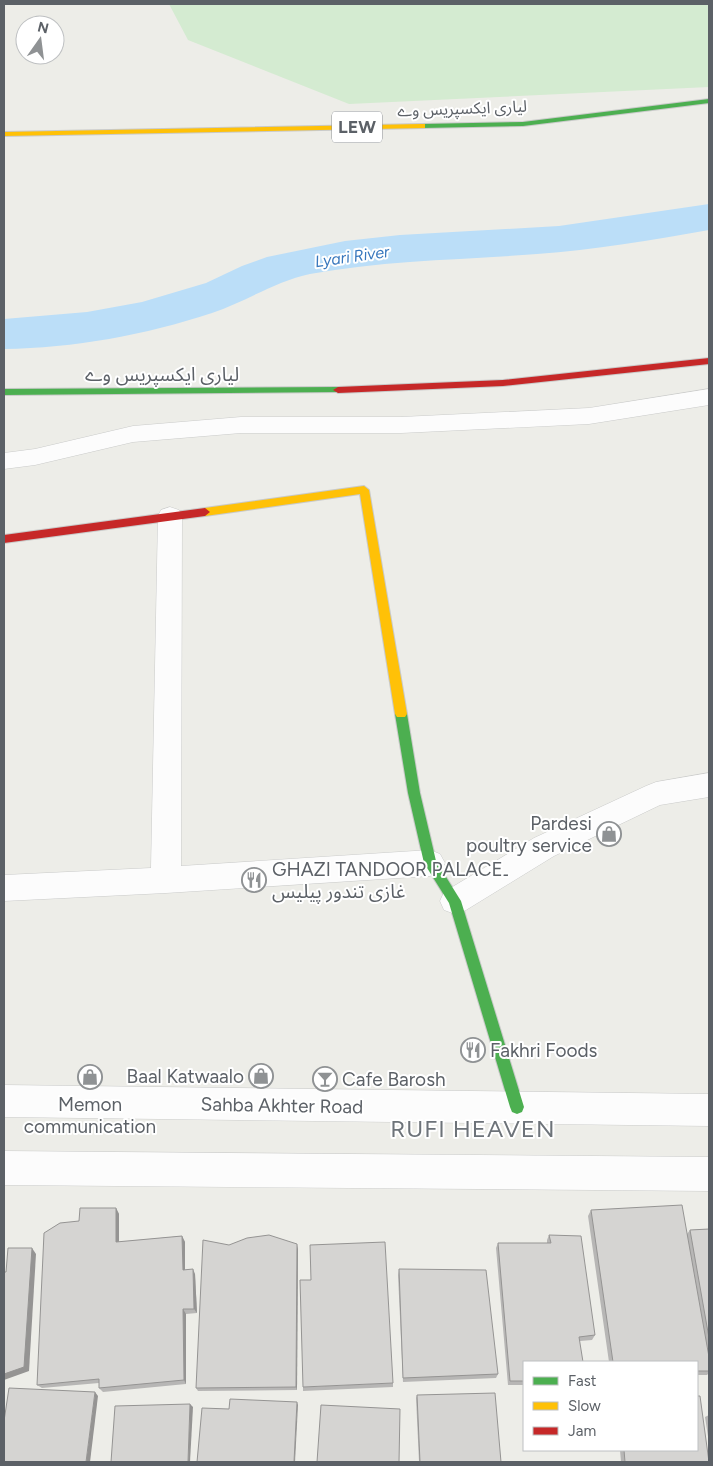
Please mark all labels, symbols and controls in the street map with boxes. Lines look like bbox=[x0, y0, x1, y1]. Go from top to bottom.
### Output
north arrow bbox=[15, 15, 65, 65]
text: N bbox=[36, 18, 50, 37]
street label: لیاری ایکسپریس وے bbox=[397, 97, 527, 121]
road number: LEW bbox=[332, 111, 382, 142]
water label: Lyari River bbox=[314, 242, 391, 271]
street label: لیاری ایکسپریس وے bbox=[85, 363, 239, 387]
place label: Pardesi poultry service bbox=[466, 812, 592, 857]
shop icon: Pardesi poultry service bbox=[596, 821, 622, 847]
place label: GHAZI TANDOOR PALACE۔ غازی تندور پیلیس bbox=[272, 858, 509, 904]
restaurant icon: GHAZI TANDOOR PALACE۔ غازی تندور پیلیس bbox=[241, 867, 267, 893]
restaurant icon: Fakhri Foods bbox=[460, 1037, 486, 1063]
place label: Fakhri Foods bbox=[490, 1039, 598, 1062]
shop icon: Baal Katwaalo bbox=[248, 1063, 274, 1089]
shop icon: Memon communication bbox=[77, 1064, 103, 1090]
place label: Baal Katwaalo bbox=[127, 1065, 244, 1088]
bar icon: Cafe Barosh bbox=[312, 1066, 338, 1092]
place label: Cafe Barosh bbox=[342, 1068, 446, 1091]
place label: Memon communication bbox=[24, 1093, 156, 1138]
street label: Sahba Akhter Road bbox=[201, 1093, 363, 1118]
district label: RUFI HEAVEN bbox=[390, 1114, 556, 1143]
legend bbox=[523, 1361, 698, 1451]
text: Fast bbox=[568, 1372, 597, 1390]
text: Slow bbox=[568, 1397, 601, 1415]
text: Jam bbox=[568, 1422, 596, 1440]

